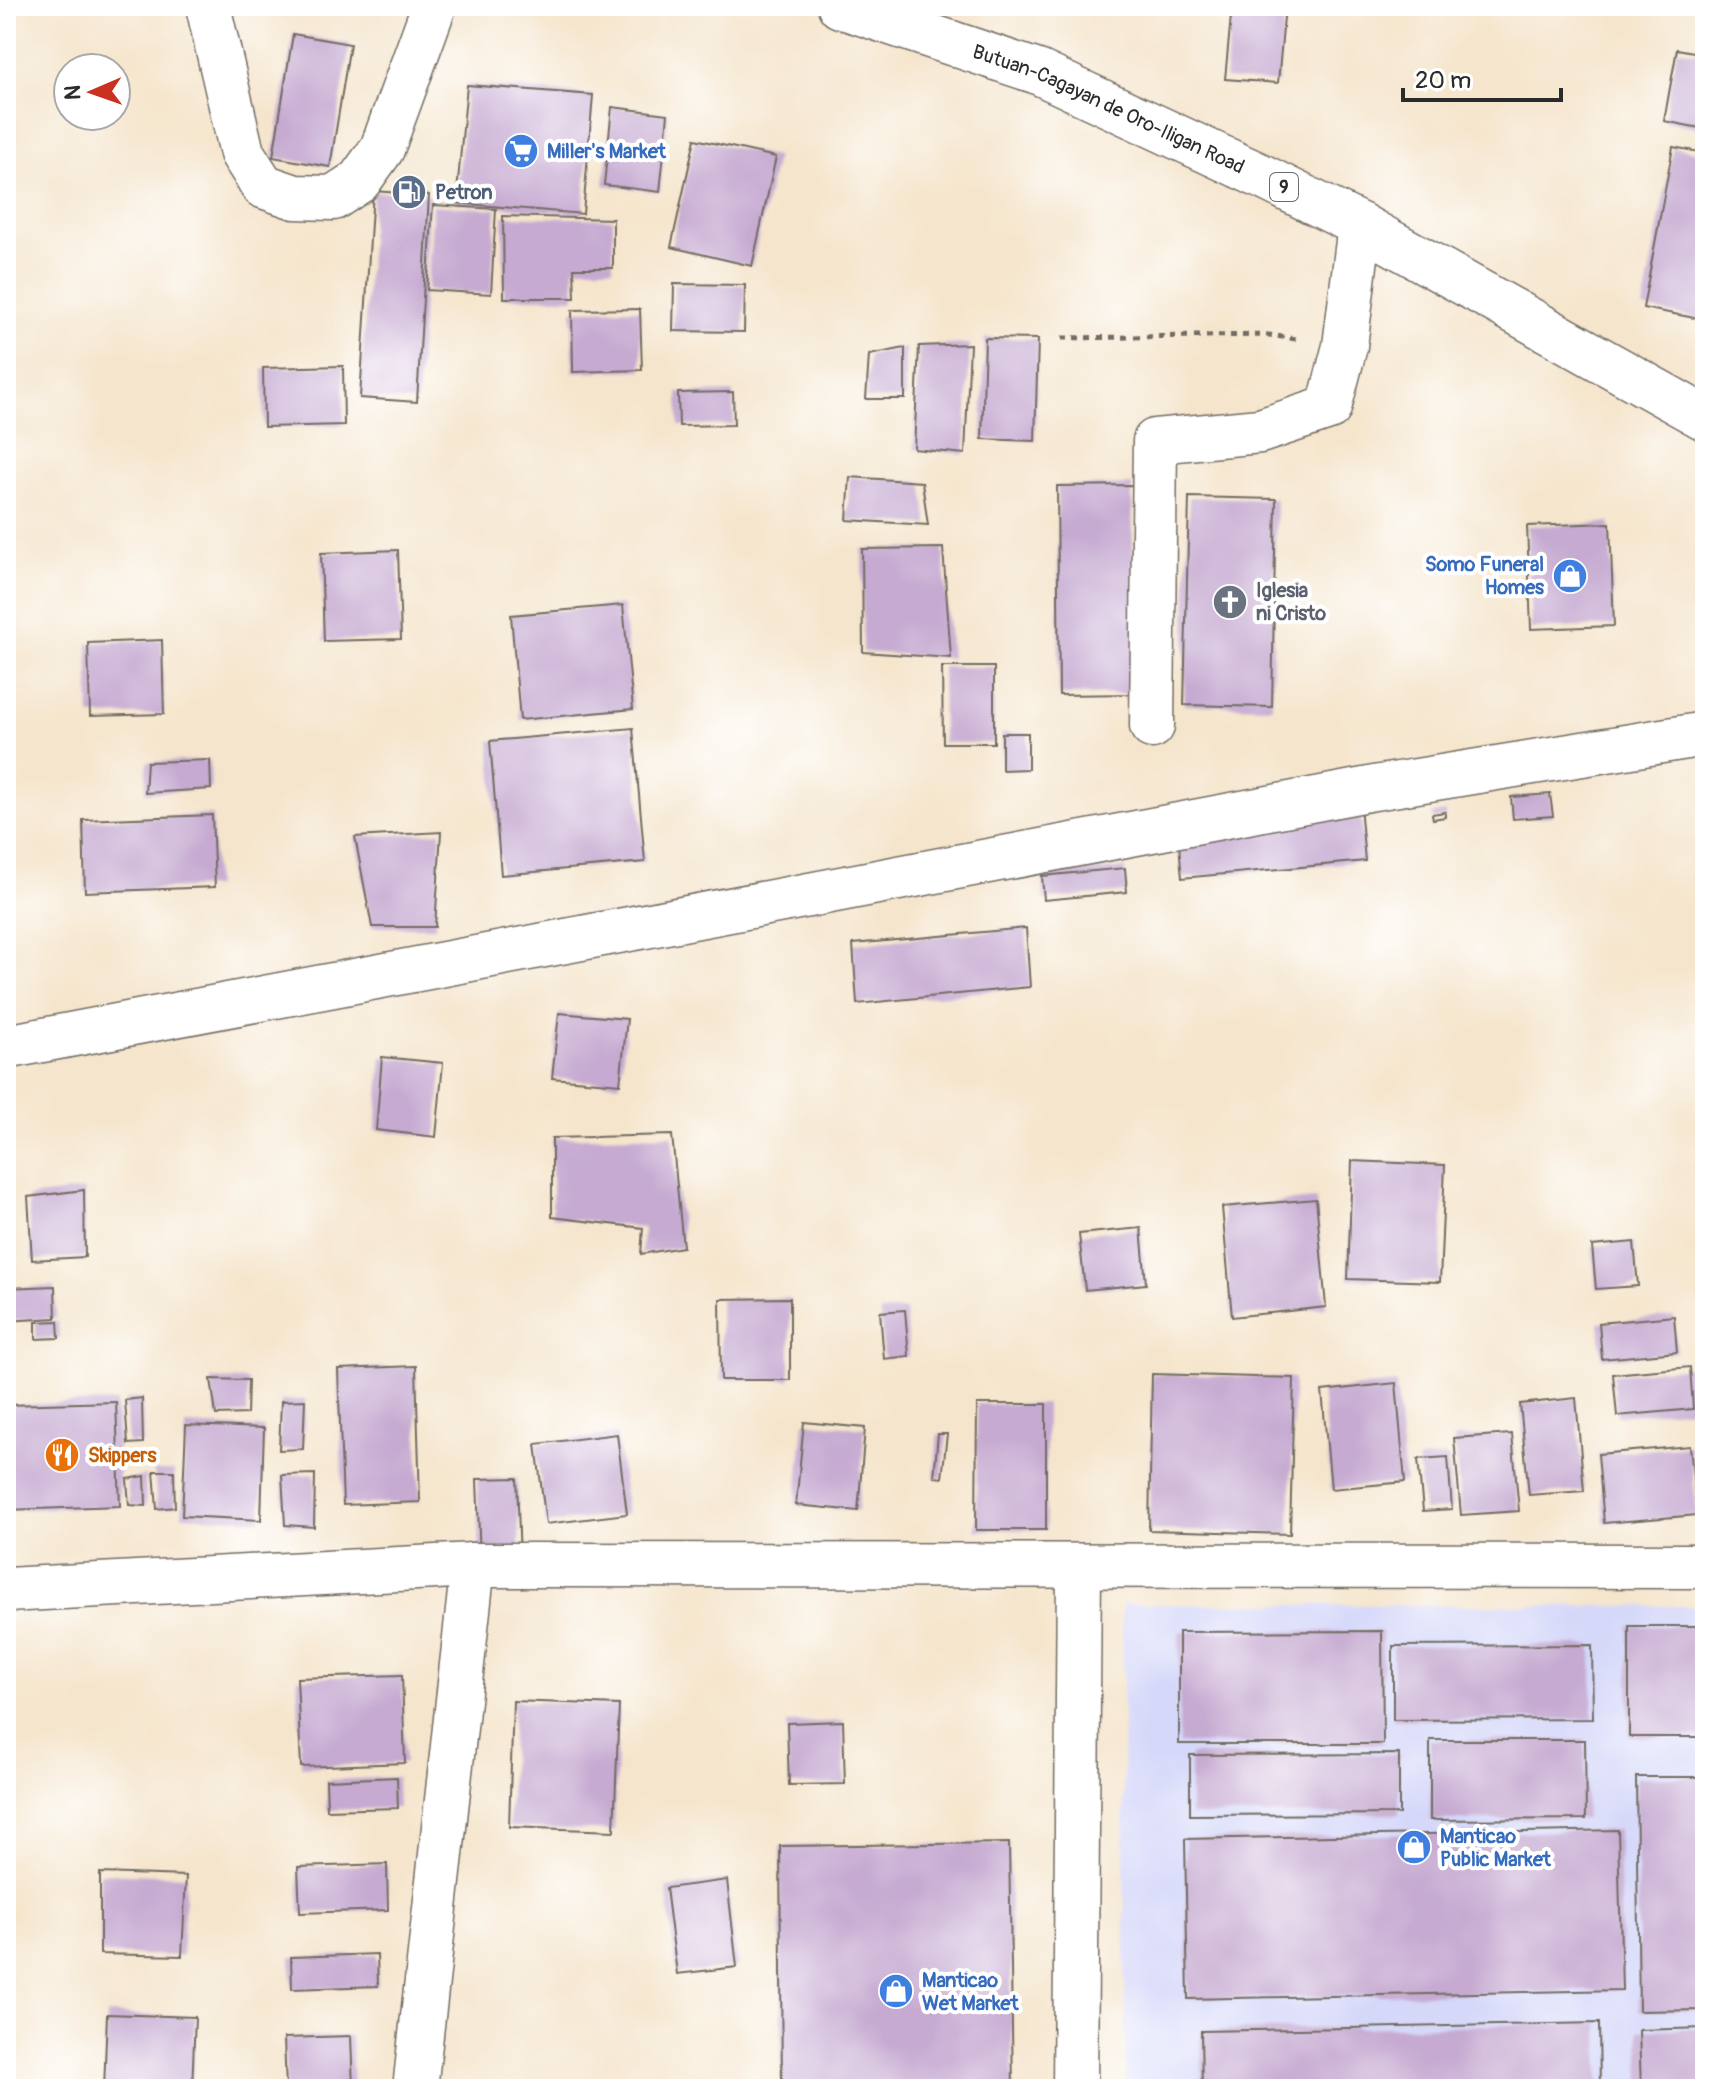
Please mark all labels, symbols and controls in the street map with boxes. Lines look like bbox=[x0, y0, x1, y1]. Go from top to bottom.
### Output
street label: Butuan-Cagayan de Oro-Iligan Road bbox=[969, 39, 1249, 180]
north arrow bbox=[52, 52, 132, 132]
scale bar bbox=[1403, 52, 1561, 102]
text: 20 m bbox=[1415, 66, 1471, 95]
text: N bbox=[59, 85, 87, 101]
supermarket icon: Miller's Market bbox=[502, 132, 540, 170]
place label: Miller's Market bbox=[547, 139, 667, 164]
fuel station icon: Petron bbox=[390, 173, 428, 211]
road number: 9 bbox=[1270, 173, 1298, 201]
place label: Petron bbox=[435, 180, 493, 205]
place label: Somo Funeral Homes bbox=[1425, 552, 1544, 600]
shop icon: Somo Funeral Homes bbox=[1551, 557, 1589, 595]
place label: Iglesia ni Cristo bbox=[1256, 578, 1326, 626]
church icon: Iglesia ni Cristo bbox=[1211, 583, 1249, 621]
restaurant icon: Skippers bbox=[43, 1436, 81, 1474]
place label: Skippers bbox=[88, 1443, 156, 1468]
place label: Manticao Public Market bbox=[1440, 1824, 1552, 1872]
shop icon: Manticao Public Market bbox=[1395, 1828, 1433, 1866]
place label: Manticao Wet Market bbox=[922, 1968, 1019, 2016]
shop icon: Manticao Wet Market bbox=[877, 1972, 915, 2010]

